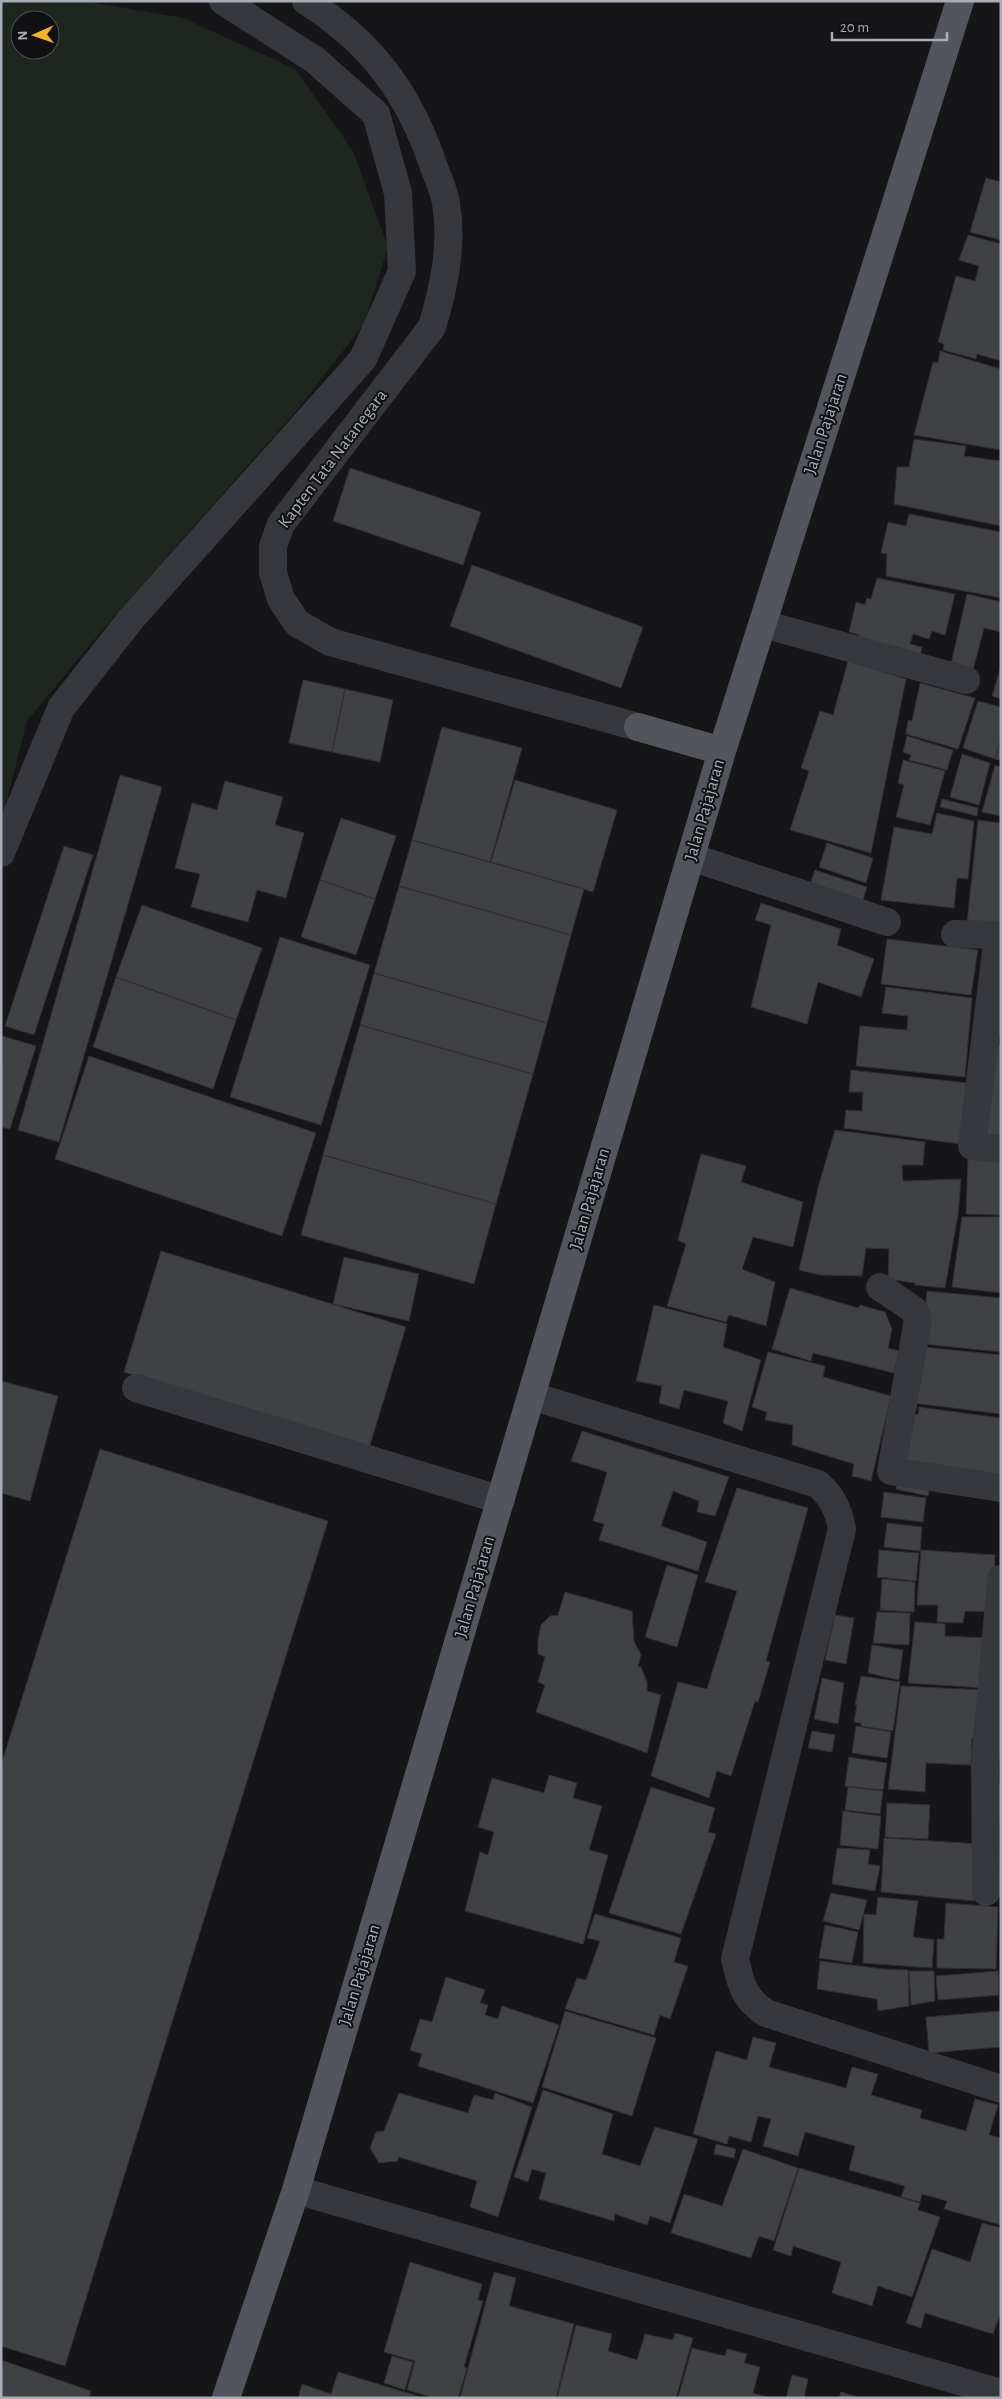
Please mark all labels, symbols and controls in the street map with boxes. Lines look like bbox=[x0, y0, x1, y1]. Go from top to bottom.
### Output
north arrow bbox=[10, 10, 60, 60]
scale bar bbox=[832, 10, 947, 42]
text: 20 m bbox=[840, 20, 869, 35]
text: N bbox=[16, 30, 30, 41]
street label: Jalan Pajajaran bbox=[801, 371, 851, 477]
street label: Kapten Tata Natanegara bbox=[275, 386, 391, 532]
street label: Jalan Pajajaran bbox=[682, 757, 728, 863]
street label: Jalan Pajajaran bbox=[567, 1146, 613, 1252]
street label: Jalan Pajajaran bbox=[452, 1534, 498, 1640]
street label: Jalan Pajajaran bbox=[336, 1922, 384, 2028]

